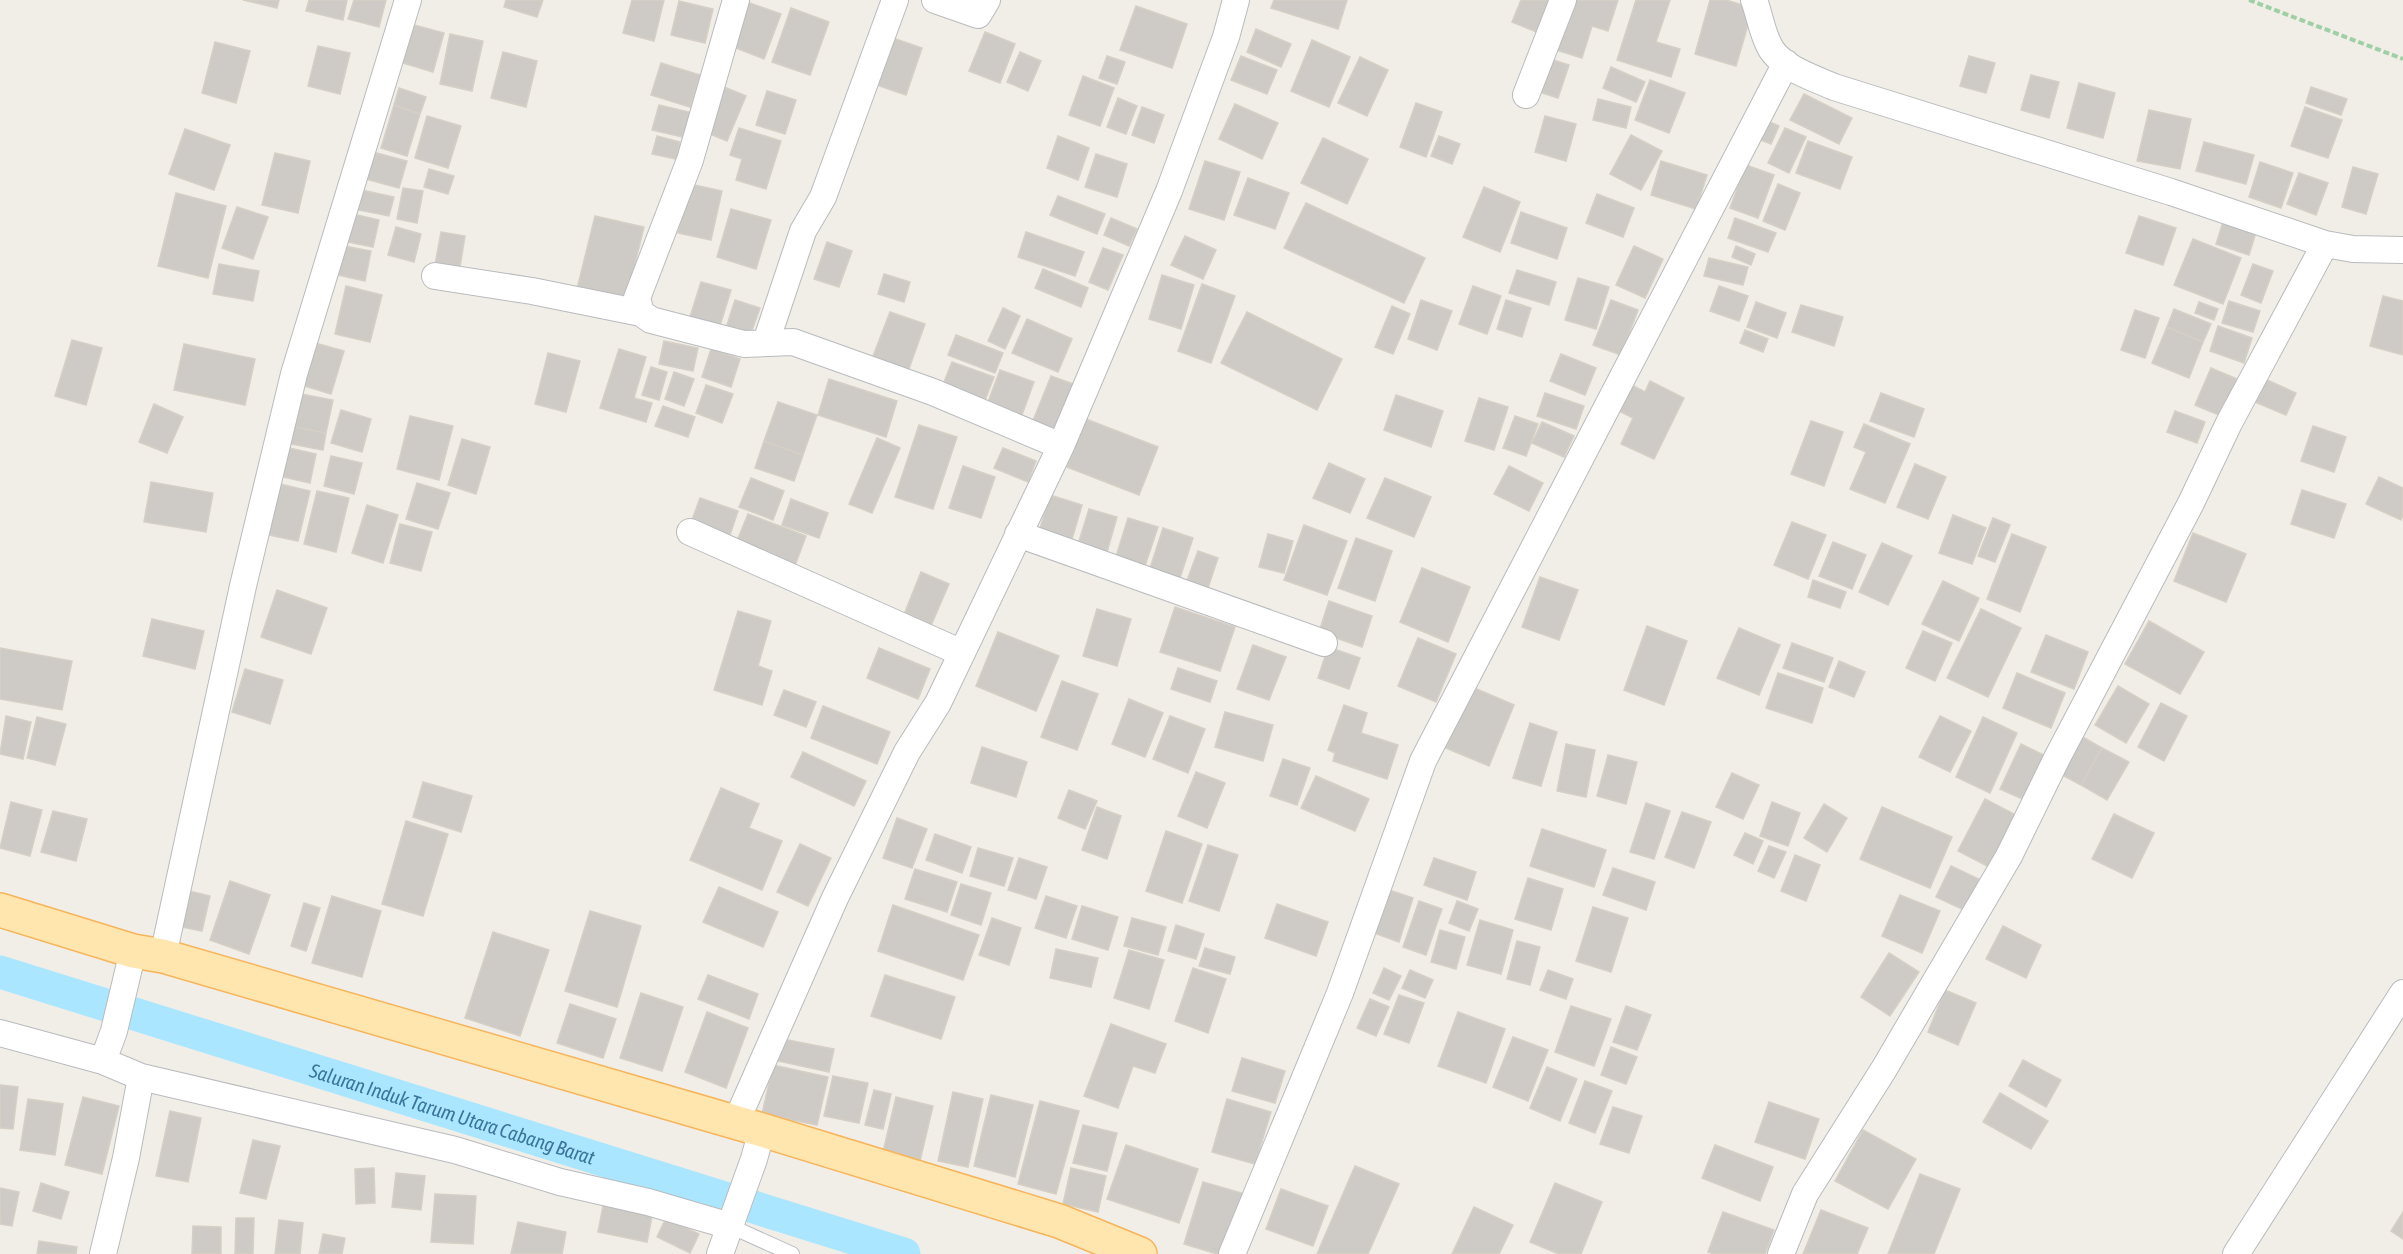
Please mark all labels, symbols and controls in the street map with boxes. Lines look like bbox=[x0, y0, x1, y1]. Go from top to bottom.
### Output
water label: Saluran Induk Tarum Utara Cabang Barat bbox=[306, 1058, 598, 1168]

